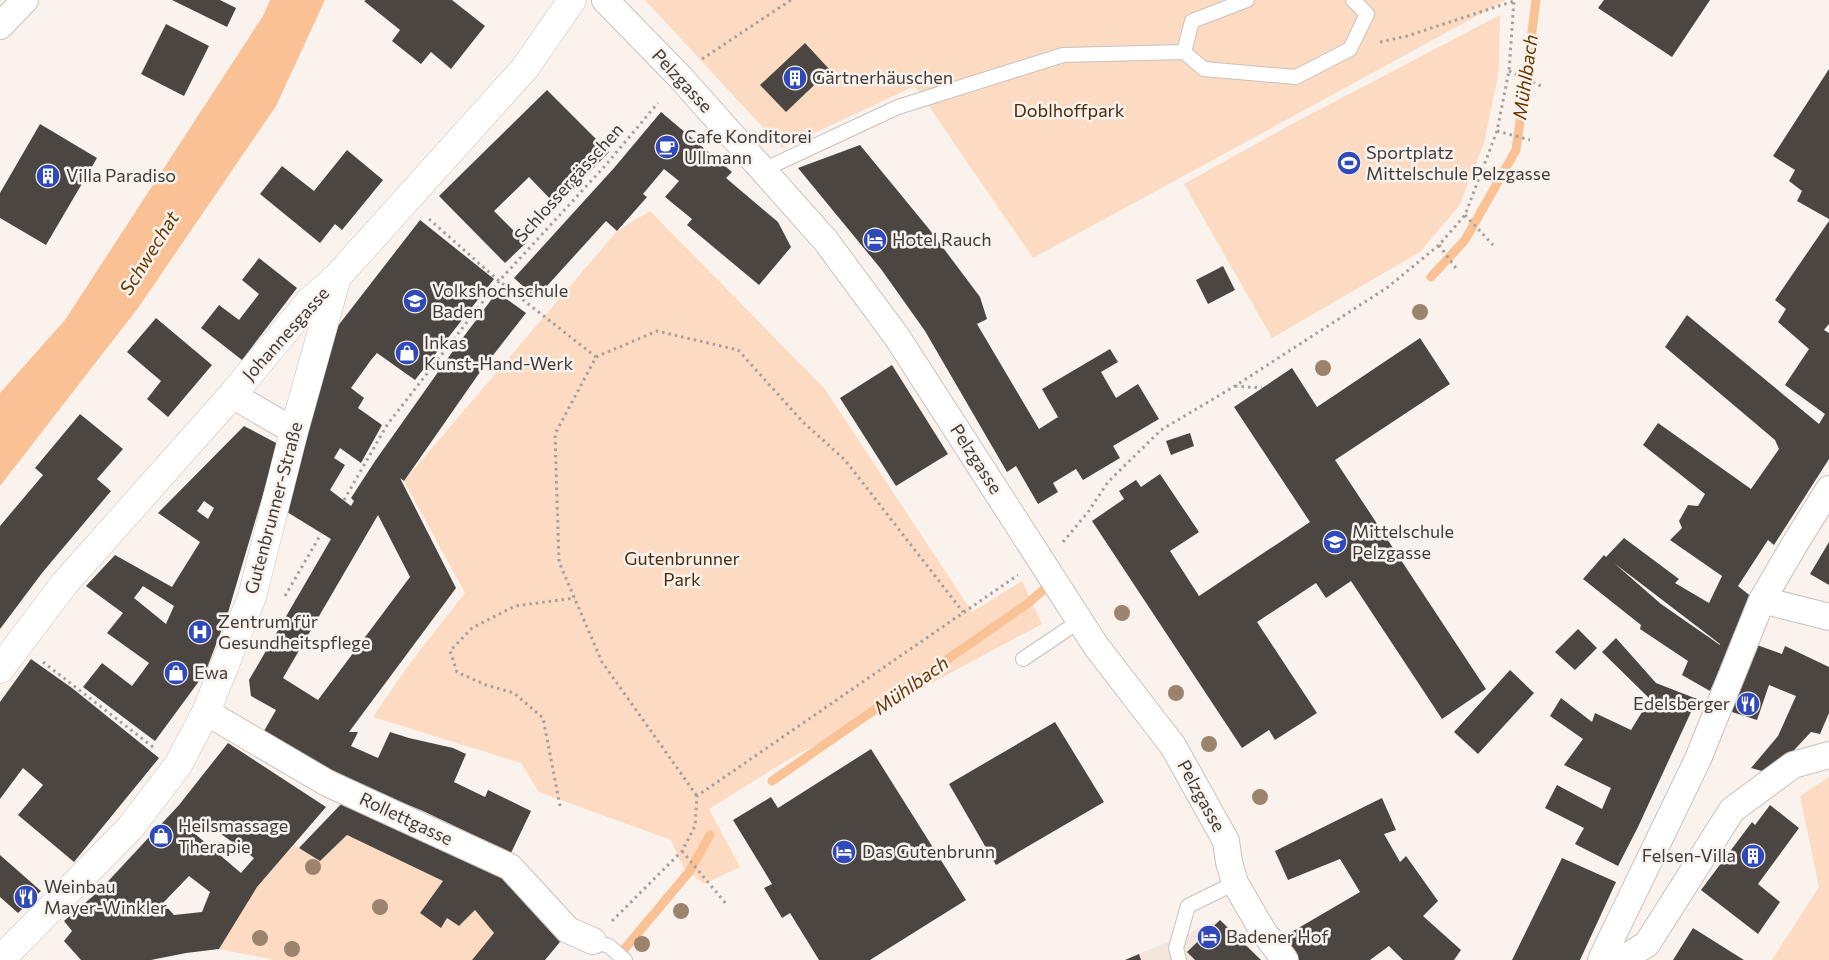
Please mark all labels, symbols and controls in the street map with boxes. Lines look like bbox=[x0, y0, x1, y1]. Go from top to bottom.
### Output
water label: Mühlbach bbox=[1507, 33, 1542, 121]
street label: Pelzgasse bbox=[648, 44, 718, 117]
building icon: Gärtnerhäuschen bbox=[782, 65, 808, 91]
place label: Gärtnerhäuschen bbox=[812, 66, 953, 88]
park label: Doblhoffpark bbox=[1014, 99, 1125, 121]
street label: Schlossergässchen bbox=[509, 118, 627, 246]
place label: Cafe Konditorei Ullmann bbox=[684, 125, 812, 168]
cafe icon: Cafe Konditorei Ullmann bbox=[654, 134, 680, 160]
place label: Sportplatz Mittelschule Pelzgasse bbox=[1366, 141, 1550, 184]
sports icon: Sportplatz Mittelschule Pelzgasse bbox=[1336, 150, 1362, 176]
building icon: Villa Paradiso bbox=[35, 163, 61, 189]
place label: Villa Paradiso bbox=[66, 164, 176, 186]
water label: Schwechat bbox=[114, 206, 184, 299]
hotel icon: Hotel Rauch bbox=[862, 227, 888, 253]
place label: Hotel Rauch bbox=[892, 228, 992, 250]
place label: Volkshochschule Baden bbox=[432, 279, 568, 322]
street label: Johannesgasse bbox=[237, 282, 333, 385]
school or university icon: Volkshochschule Baden bbox=[402, 288, 428, 314]
place label: Inkas Kunst-Hand-Werk bbox=[424, 331, 573, 374]
shop icon: Inkas Kunst-Hand-Werk bbox=[394, 340, 420, 366]
street label: Gutenbrunner-Straße bbox=[239, 419, 307, 596]
street label: Pelzgasse bbox=[946, 419, 1008, 498]
place label: Mittelschule Pelzgasse bbox=[1352, 520, 1454, 563]
school or university icon: Mittelschule Pelzgasse bbox=[1322, 529, 1348, 555]
park label: Gutenbrunner Park bbox=[624, 547, 740, 590]
place label: Zentrum für Gesundheitspflege bbox=[218, 610, 370, 653]
hospital icon: Zentrum für Gesundheitspflege bbox=[187, 619, 213, 645]
water label: Mühlbach bbox=[869, 650, 953, 719]
shop icon: Ewa bbox=[163, 660, 189, 686]
place label: Ewa bbox=[194, 661, 228, 683]
restaurant icon: Edelsberger bbox=[1735, 691, 1761, 717]
place label: Edelsberger bbox=[1633, 692, 1730, 714]
street label: Pelzgasse bbox=[1173, 756, 1231, 835]
street label: Rollettgasse bbox=[356, 787, 457, 849]
place label: Heilsmassage Therapie bbox=[178, 814, 288, 857]
shop icon: Heilsmassage Therapie bbox=[148, 823, 174, 849]
hotel icon: Das Gutenbrunn bbox=[831, 839, 857, 865]
place label: Das Gutenbrunn bbox=[862, 840, 995, 862]
building icon: Felsen-Villa bbox=[1740, 843, 1766, 869]
place label: Felsen-Villa bbox=[1642, 844, 1736, 866]
place label: Weinbau Mayer-Winkler bbox=[44, 875, 167, 918]
restaurant icon: Weinbau Mayer-Winkler bbox=[13, 884, 39, 910]
hotel icon: Badener Hof bbox=[1196, 924, 1222, 950]
place label: Badener Hof bbox=[1226, 925, 1329, 947]

